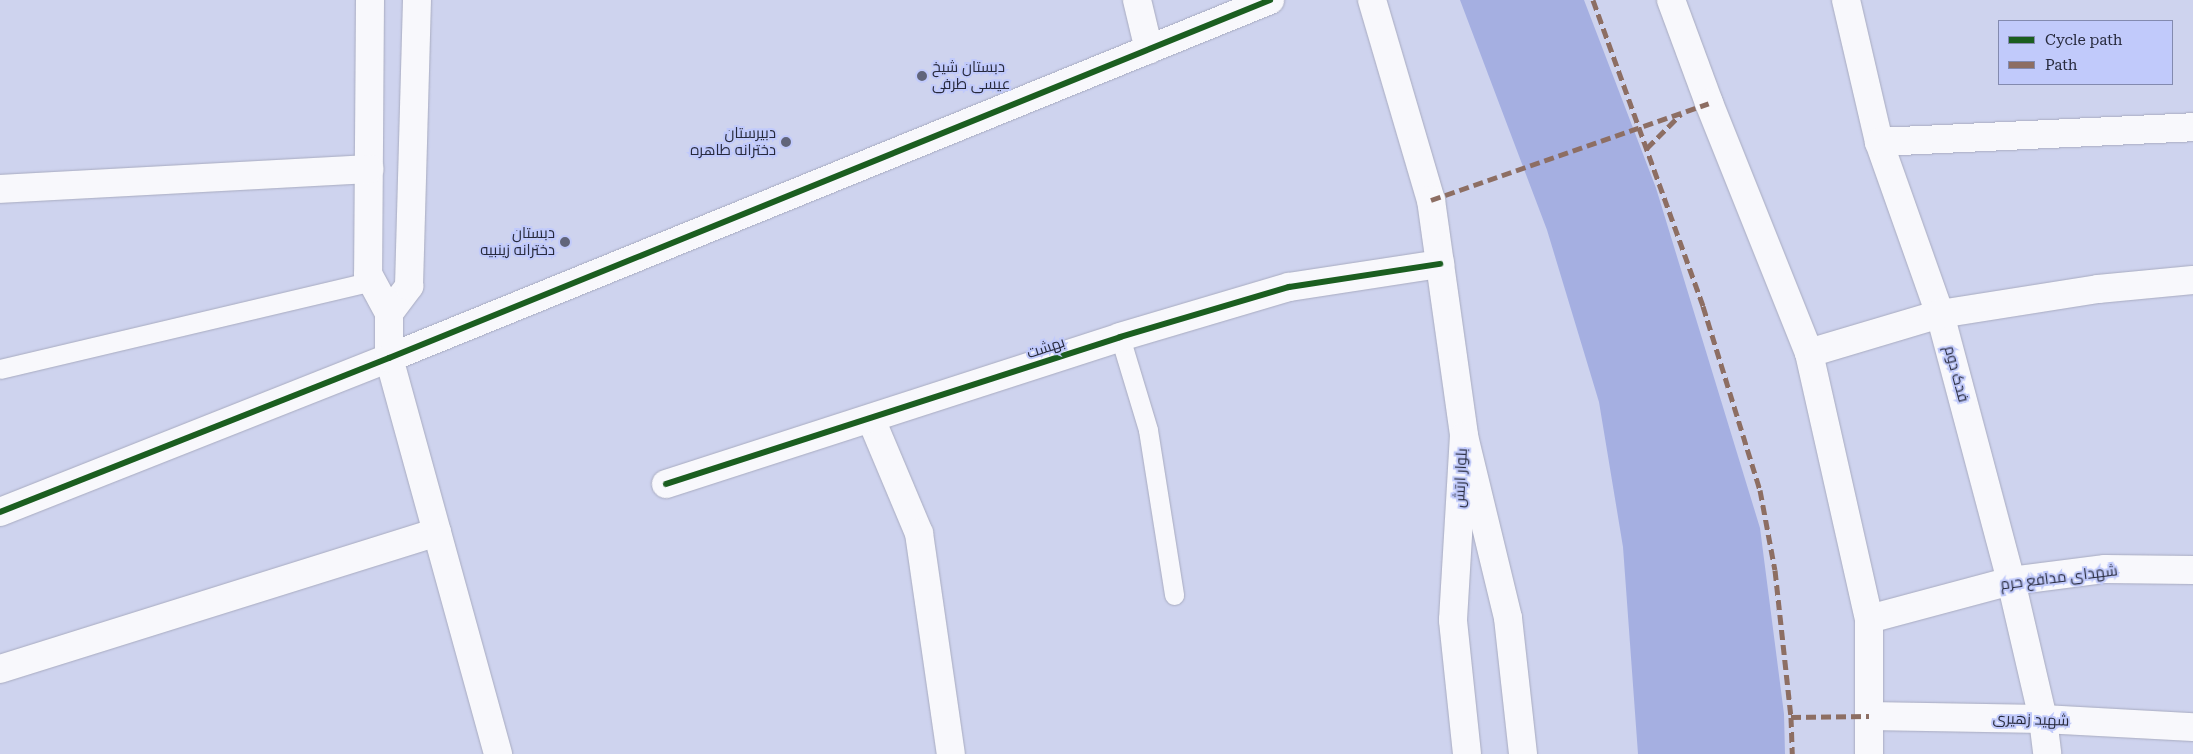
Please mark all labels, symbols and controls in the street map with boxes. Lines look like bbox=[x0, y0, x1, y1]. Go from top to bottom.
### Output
legend bbox=[1998, 20, 2173, 85]
text: Cycle path bbox=[2045, 31, 2122, 49]
text: Path bbox=[2045, 56, 2078, 74]
place label: دبستان شیخ عیسی طرفی bbox=[932, 58, 1010, 93]
marker: دبستان شیخ عیسی طرفی bbox=[916, 70, 928, 82]
place label: دبیرستان دخترانه طاهره bbox=[690, 124, 776, 159]
marker: دبیرستان دخترانه طاهره bbox=[780, 136, 792, 148]
place label: دبستان دخترانه زینبیه bbox=[480, 224, 555, 259]
marker: دبستان دخترانه زینبیه bbox=[559, 236, 571, 248]
street label: بهشت bbox=[1025, 333, 1067, 363]
street label: فدک دوم bbox=[1940, 344, 1972, 404]
street label: بلوار ارتش bbox=[1450, 448, 1472, 508]
street label: شهدای مدافع حرم bbox=[1999, 562, 2119, 594]
street label: شهید زهیری bbox=[1992, 710, 2070, 730]

